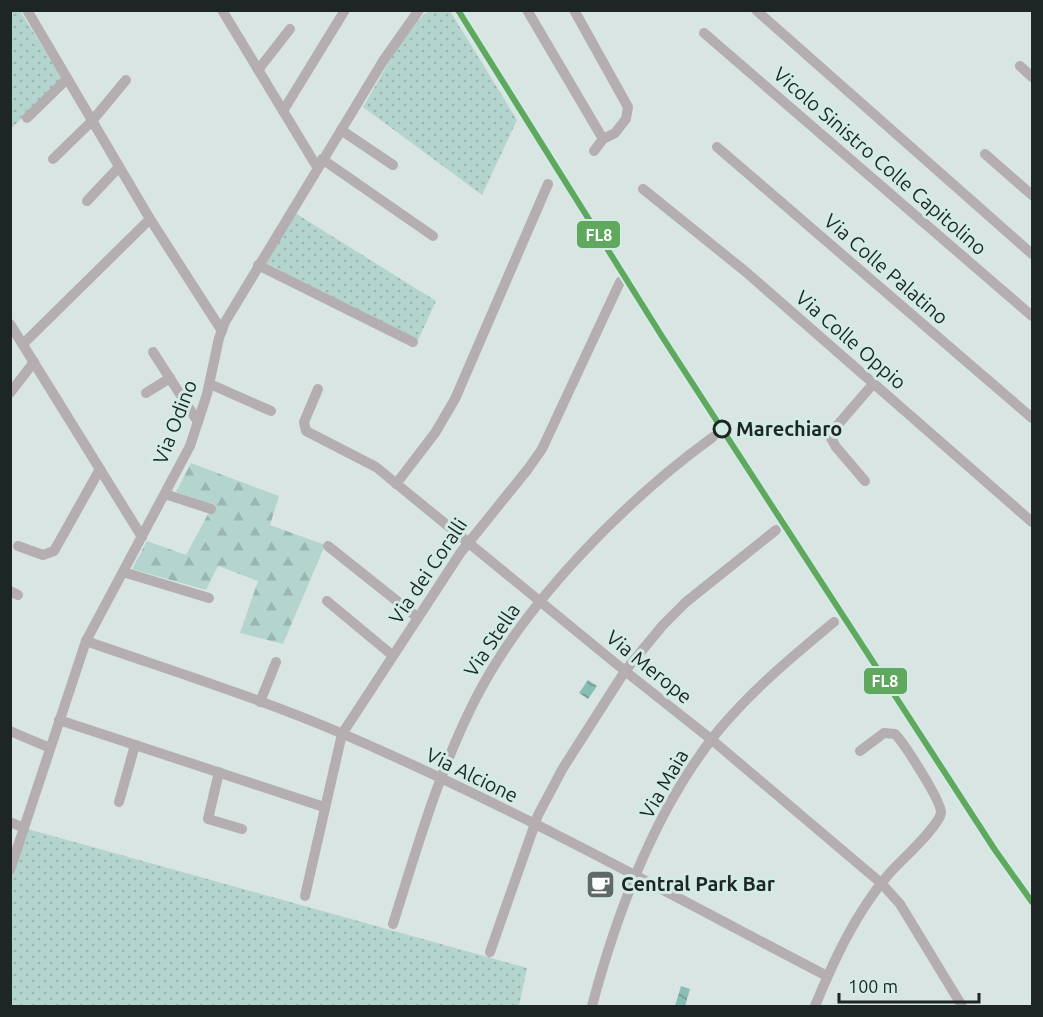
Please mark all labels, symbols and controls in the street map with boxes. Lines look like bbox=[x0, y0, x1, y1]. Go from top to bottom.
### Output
street label: Vicolo Sinistro Colle Capitolino bbox=[769, 62, 991, 259]
street label: Via Colle Palatino bbox=[820, 209, 953, 329]
line badge: FL8 bbox=[576, 220, 621, 249]
text: FL8 bbox=[586, 226, 612, 244]
street label: Via Colle Oppio bbox=[791, 285, 911, 394]
street label: Via Odino bbox=[148, 376, 201, 467]
place label: Marechiaro bbox=[736, 417, 842, 440]
marker: Marechiaro bbox=[713, 420, 731, 438]
street label: Via dei Coralli bbox=[384, 514, 471, 628]
street label: Via Stella bbox=[459, 599, 524, 681]
street label: Via Merope bbox=[602, 625, 697, 708]
line badge: FL8 bbox=[863, 667, 908, 695]
text: FL8 bbox=[872, 672, 898, 690]
street label: Via Alcione bbox=[422, 742, 522, 807]
street label: Via Maia bbox=[635, 745, 692, 822]
cafe icon: Central Park Bar bbox=[584, 868, 616, 900]
place label: Central Park Bar bbox=[621, 872, 776, 895]
scale bar bbox=[839, 966, 978, 1004]
text: 100 m bbox=[848, 976, 898, 996]

